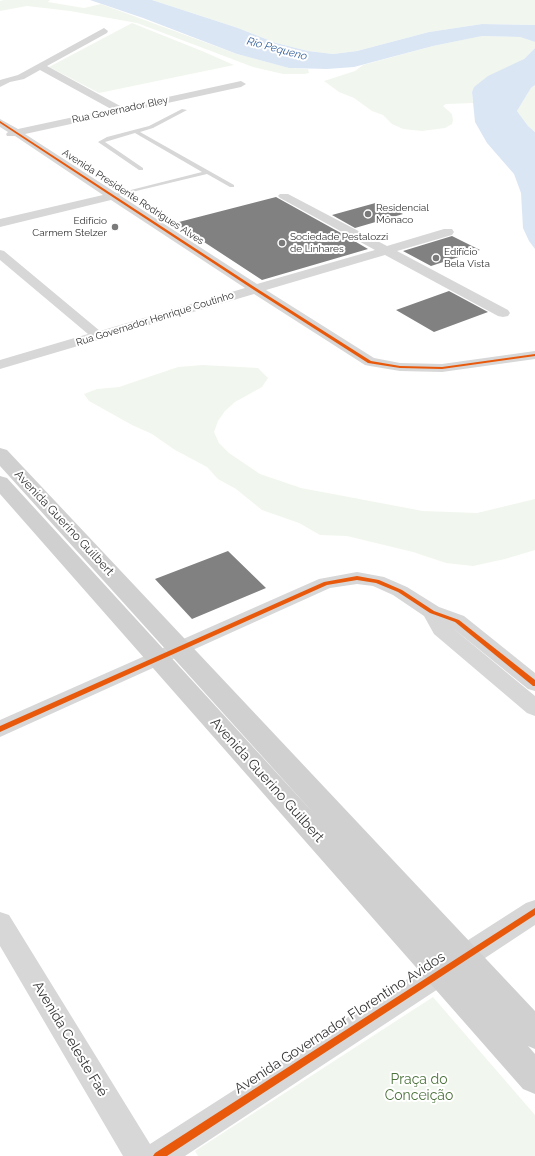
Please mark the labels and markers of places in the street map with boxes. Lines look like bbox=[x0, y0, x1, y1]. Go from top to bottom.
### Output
place label: Residencial Mônaco bbox=[376, 202, 429, 226]
marker: Residencial Mônaco bbox=[363, 209, 373, 219]
place label: Edifício Carmem Stelzer bbox=[32, 215, 107, 238]
marker: Edifício Carmem Stelzer bbox=[110, 222, 120, 232]
place label: Sociedade Pestalozzi de Linhares bbox=[290, 231, 388, 254]
marker: Sociedade Pestalozzi de Linhares bbox=[277, 238, 287, 248]
place label: Edifício Bela Vista bbox=[444, 246, 490, 270]
marker: Edifício Bela Vista bbox=[431, 253, 441, 263]

